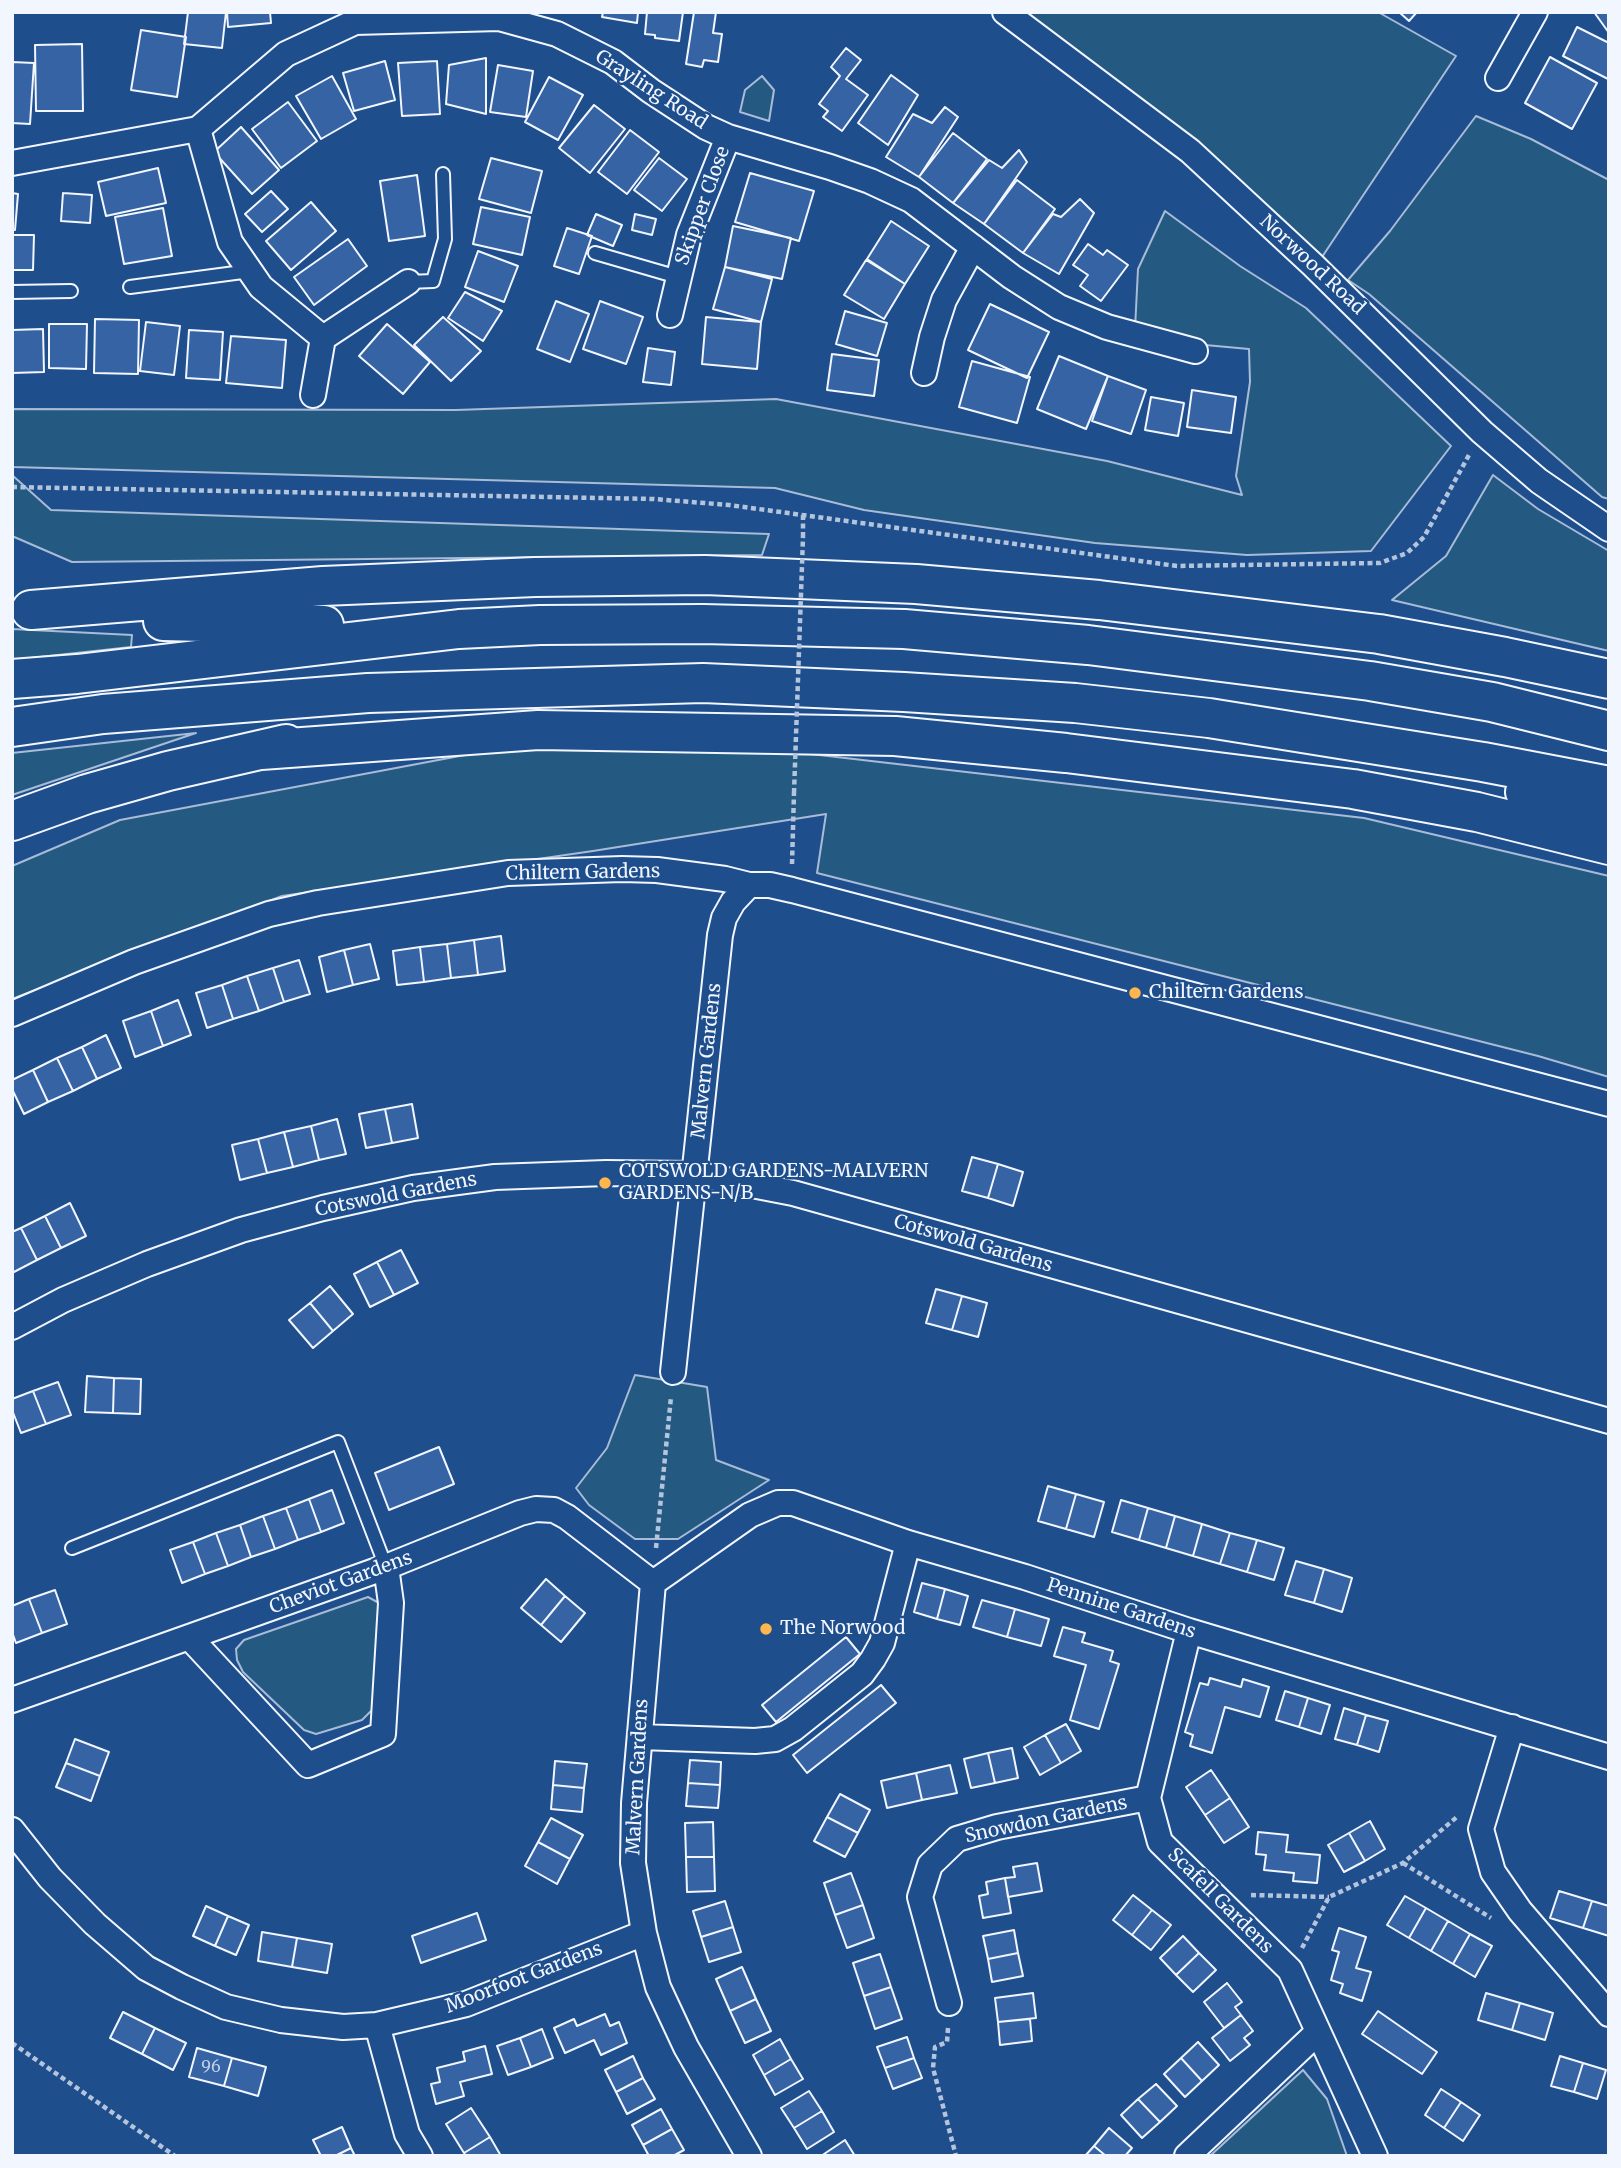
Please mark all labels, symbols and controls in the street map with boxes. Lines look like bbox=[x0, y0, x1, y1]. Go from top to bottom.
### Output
street label: Grayling Road bbox=[591, 45, 711, 135]
street label: Skipper Close bbox=[671, 144, 735, 268]
street label: Norwood Road bbox=[1255, 210, 1369, 320]
street label: Chiltern Gardens bbox=[505, 860, 661, 886]
street label: Malvern Gardens bbox=[687, 982, 727, 1140]
place label: Chiltern Gardens bbox=[1149, 982, 1304, 1004]
marker: Chiltern Gardens bbox=[1127, 985, 1143, 1001]
place label: COTSWOLD GARDENS-MALVERN GARDENS-N/B bbox=[619, 1161, 929, 1205]
street label: Cotswold Gardens bbox=[313, 1168, 479, 1222]
marker: COTSWOLD GARDENS-MALVERN GARDENS-N/B bbox=[597, 1175, 613, 1191]
street label: Cotswold Gardens bbox=[891, 1210, 1055, 1278]
street label: Cheviot Gardens bbox=[267, 1547, 415, 1619]
street label: Pennine Gardens bbox=[1044, 1574, 1198, 1644]
place label: The Norwood bbox=[780, 1618, 905, 1640]
marker: The Norwood bbox=[758, 1621, 774, 1637]
street label: Malvern Gardens bbox=[623, 1698, 653, 1856]
street label: Snowdon Gardens bbox=[963, 1792, 1129, 1848]
street label: Scafell Gardens bbox=[1163, 1844, 1277, 1958]
street label: Moorfoot Gardens bbox=[442, 1937, 606, 2019]
house number: 96 bbox=[201, 2057, 221, 2077]

